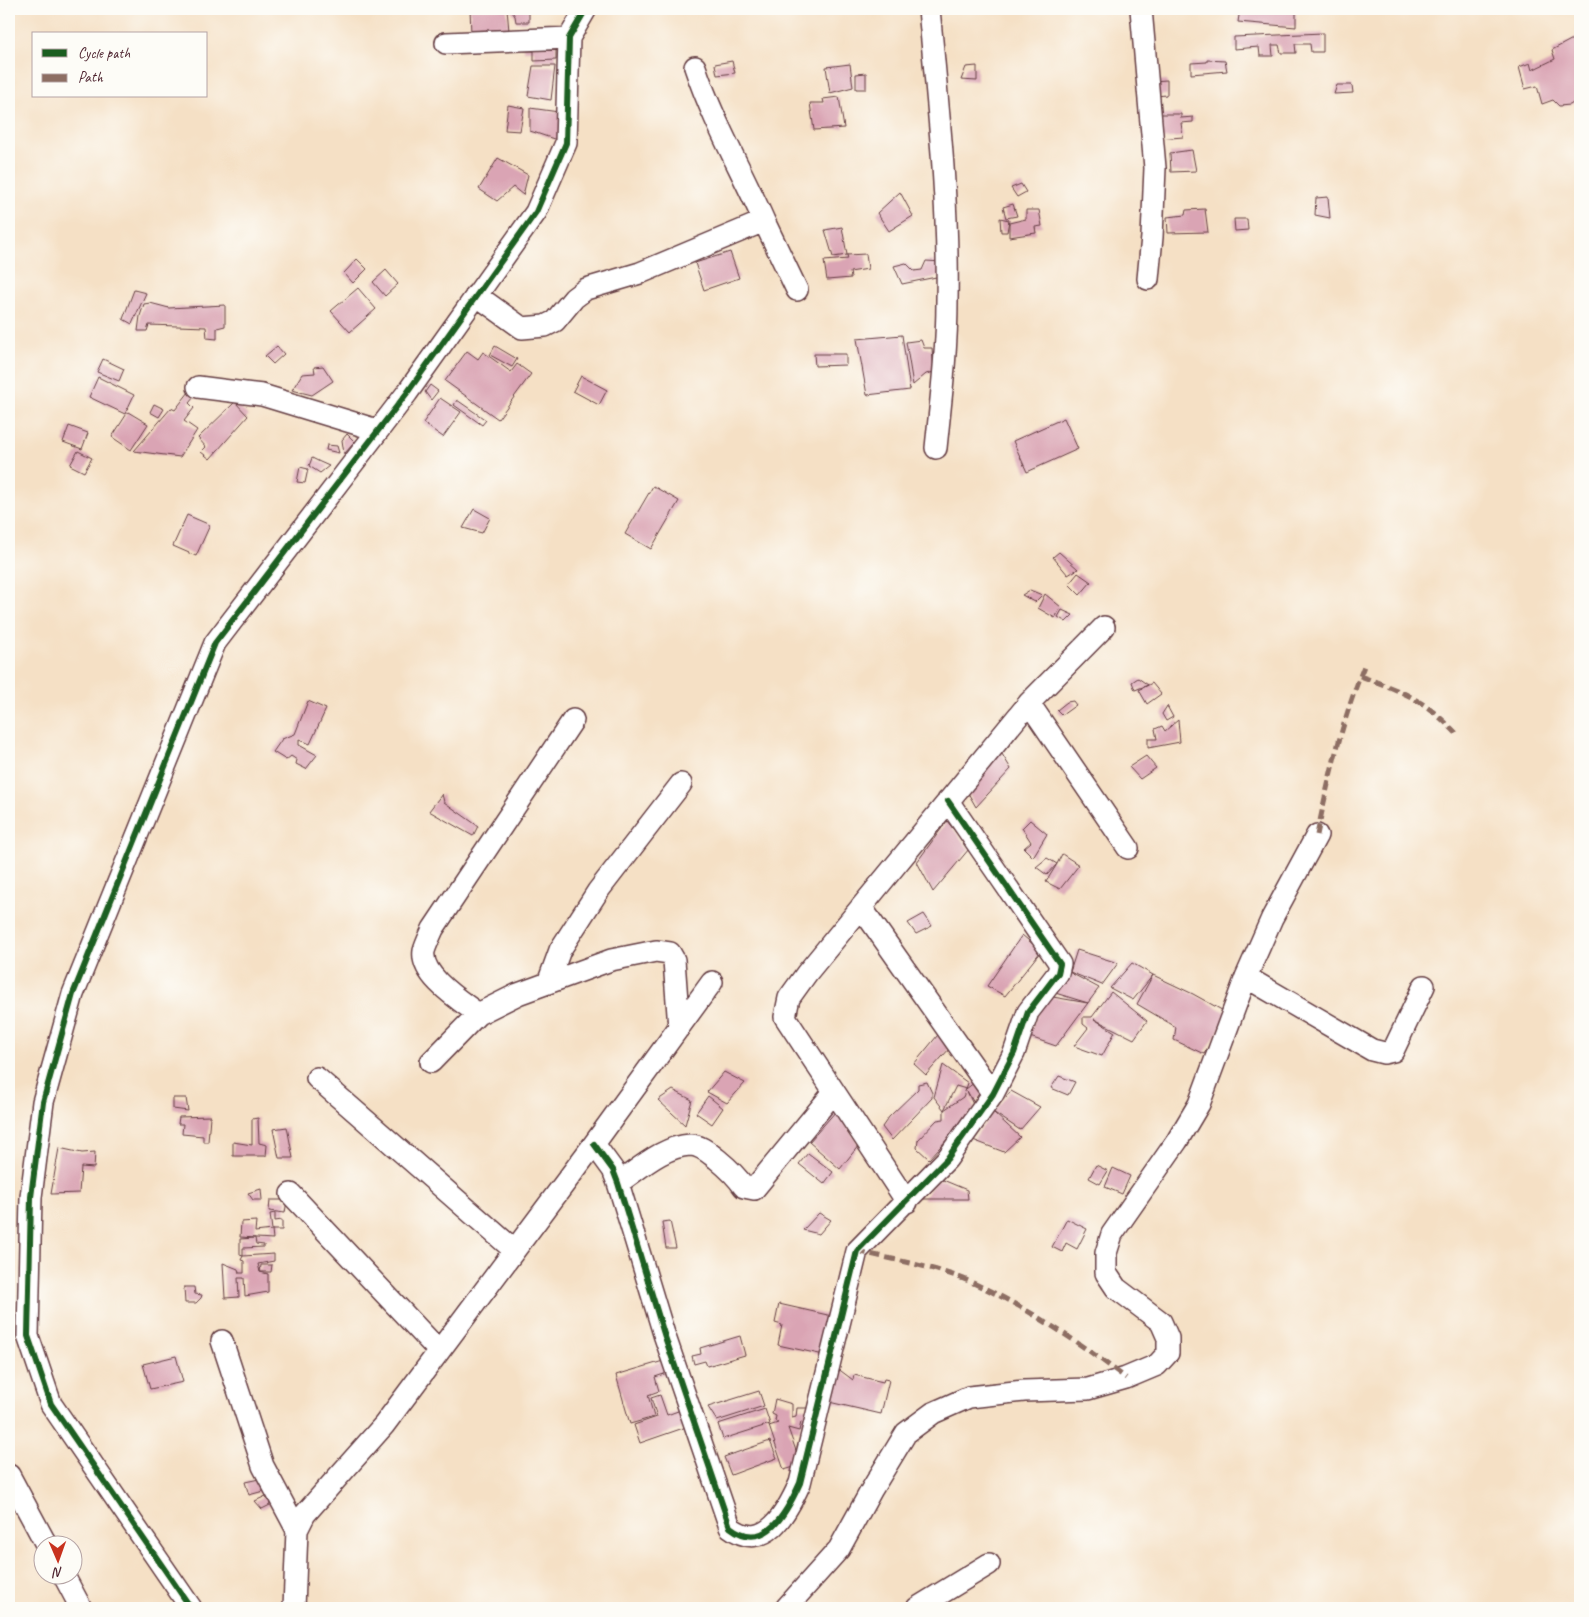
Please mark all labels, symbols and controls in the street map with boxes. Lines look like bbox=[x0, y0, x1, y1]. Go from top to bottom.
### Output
legend bbox=[32, 32, 208, 98]
text: Cycle path bbox=[78, 44, 130, 63]
text: Path bbox=[78, 68, 104, 87]
north arrow bbox=[32, 1534, 82, 1584]
text: N bbox=[51, 1564, 63, 1581]

